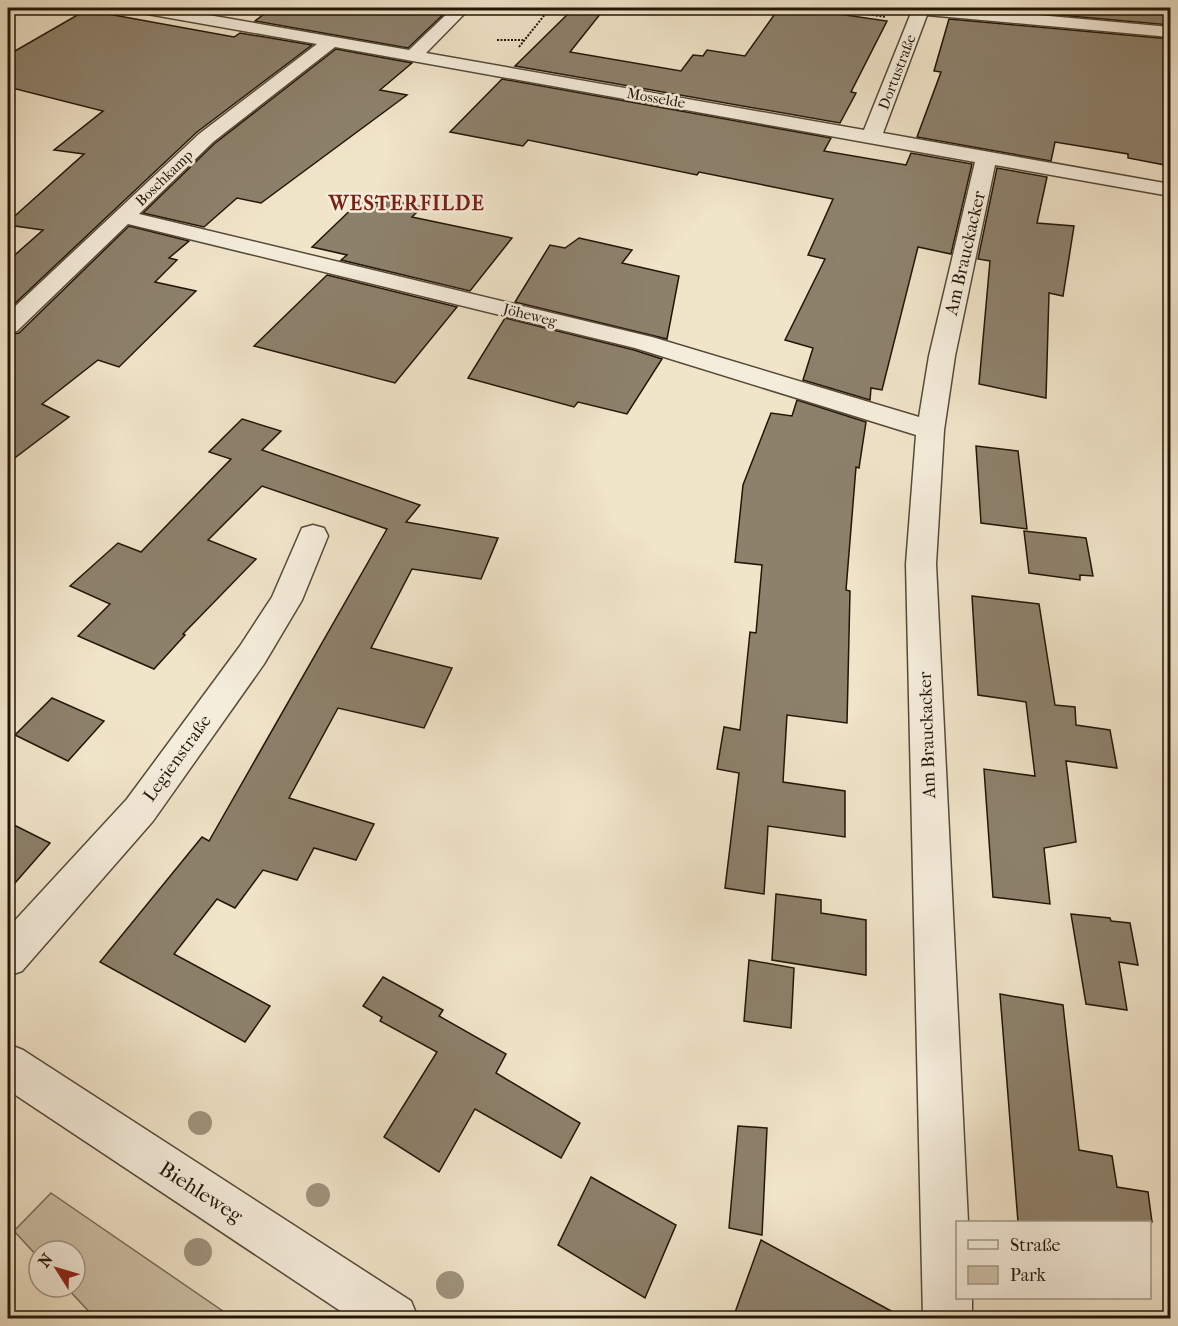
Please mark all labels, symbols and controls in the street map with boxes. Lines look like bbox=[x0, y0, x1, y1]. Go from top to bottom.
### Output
street label: Dortustraße bbox=[874, 31, 920, 112]
street label: Mosselde bbox=[625, 84, 687, 112]
street label: Boschkamp bbox=[131, 146, 197, 210]
street label: Am Brauckacker bbox=[941, 188, 990, 318]
district label: WESTERFILDE bbox=[328, 192, 485, 215]
street label: Jöheweg bbox=[500, 299, 560, 331]
street label: Am Brauckacker bbox=[915, 671, 940, 800]
street label: Legienstraße bbox=[139, 711, 216, 806]
street label: Biehleweg bbox=[155, 1156, 248, 1228]
legend bbox=[956, 1221, 1151, 1299]
text: Straße bbox=[1010, 1235, 1061, 1256]
north arrow bbox=[27, 1239, 87, 1299]
text: N bbox=[34, 1249, 57, 1271]
text: Park bbox=[1010, 1265, 1047, 1286]

